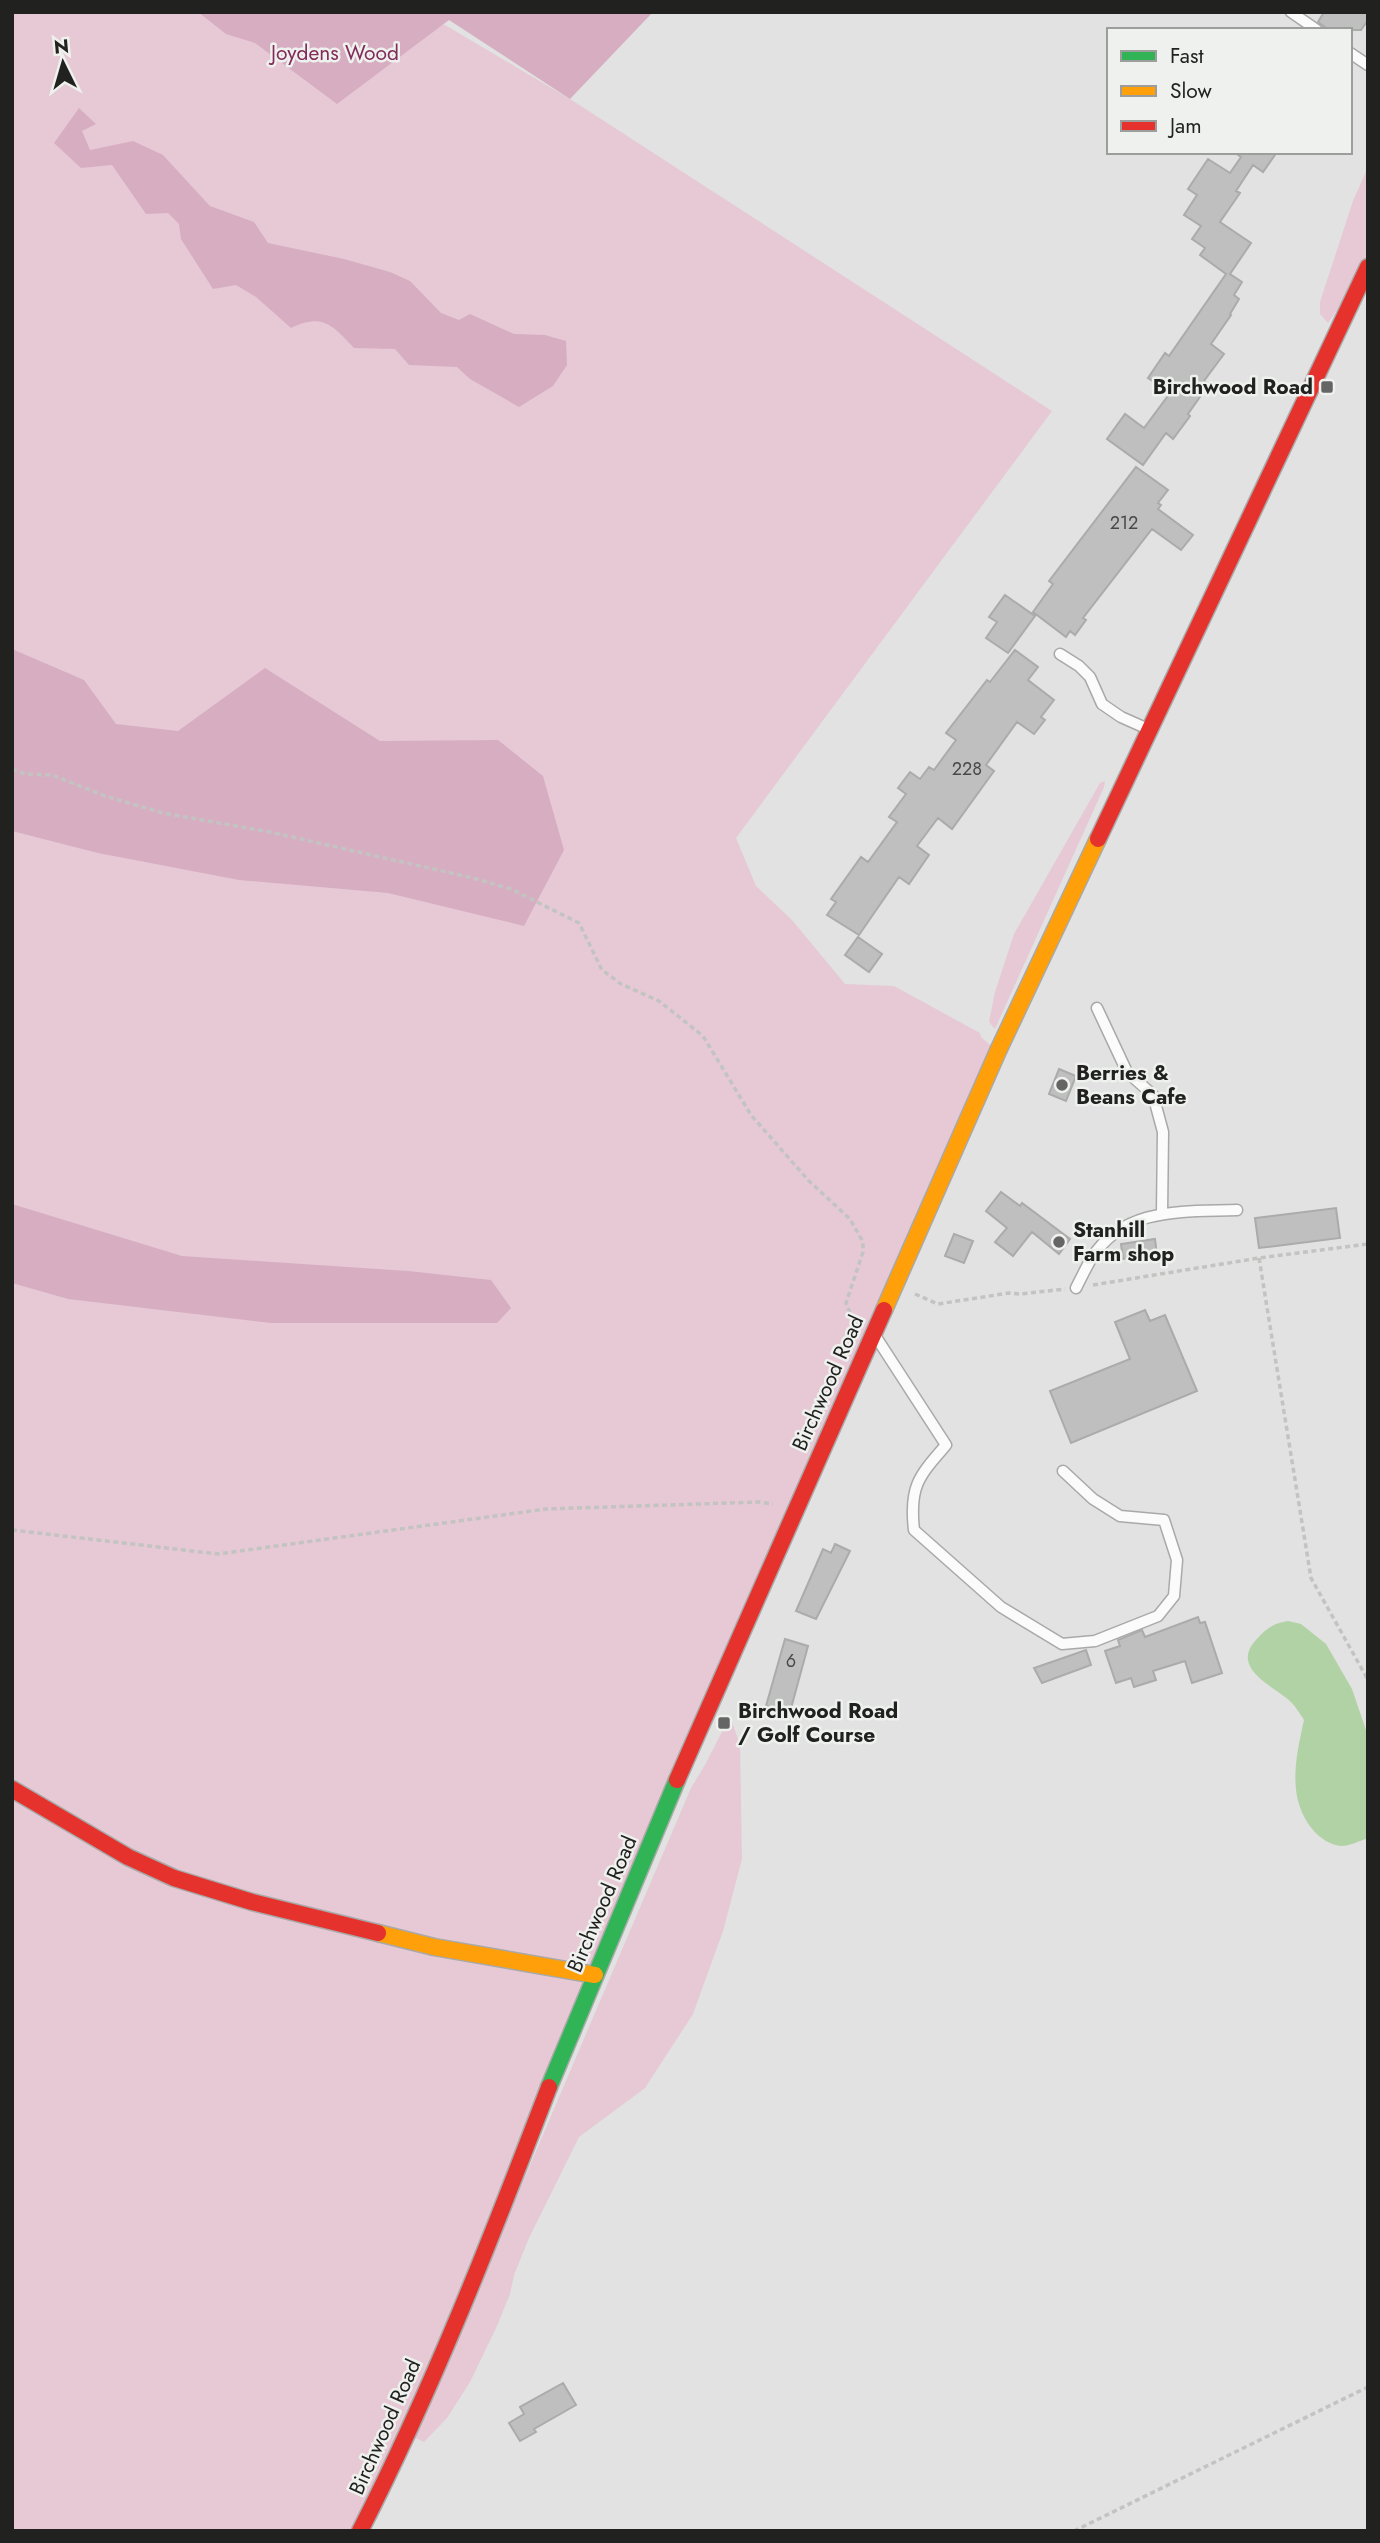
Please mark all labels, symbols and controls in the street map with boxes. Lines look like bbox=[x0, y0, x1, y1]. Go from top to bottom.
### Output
north arrow bbox=[28, 28, 98, 98]
legend bbox=[1107, 28, 1352, 154]
text: N bbox=[53, 32, 70, 61]
park label: Joydens Wood bbox=[268, 38, 399, 68]
text: Fast bbox=[1170, 41, 1203, 71]
text: Slow bbox=[1170, 76, 1212, 106]
text: Jam bbox=[1167, 111, 1202, 141]
place label: Birchwood Road bbox=[1153, 372, 1313, 402]
marker: Birchwood Road bbox=[1319, 379, 1335, 395]
house number: 212 bbox=[1110, 510, 1138, 536]
house number: 228 bbox=[952, 756, 982, 782]
place label: Berries & Beans Cafe bbox=[1076, 1058, 1187, 1112]
marker: Berries & Beans Cafe bbox=[1054, 1077, 1070, 1093]
place label: Stanhill Farm shop bbox=[1073, 1215, 1174, 1269]
marker: Stanhill Farm shop bbox=[1051, 1234, 1067, 1250]
street label: Birchwood Road bbox=[785, 1310, 871, 1456]
house number: 6 bbox=[786, 1648, 796, 1674]
place label: Birchwood Road / Golf Course bbox=[738, 1696, 898, 1750]
marker: Birchwood Road / Golf Course bbox=[716, 1715, 732, 1731]
street label: Birchwood Road bbox=[560, 1831, 644, 1977]
street label: Birchwood Road bbox=[342, 2354, 428, 2500]

